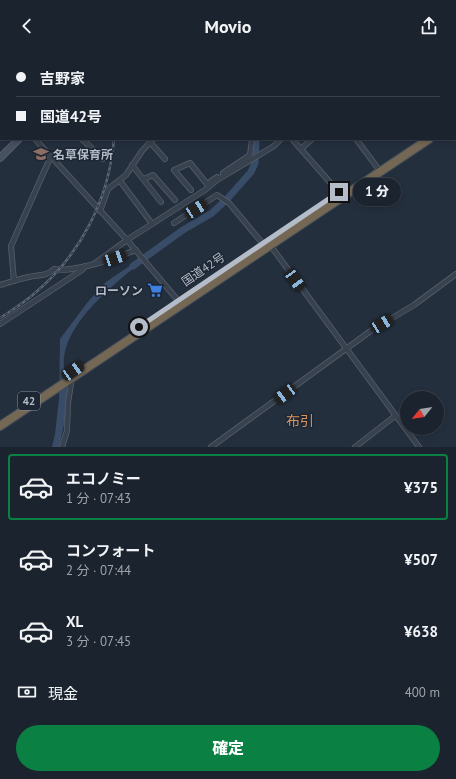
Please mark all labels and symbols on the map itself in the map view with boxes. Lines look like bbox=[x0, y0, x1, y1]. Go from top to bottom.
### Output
school or university icon: 名草保育所 bbox=[32, 145, 50, 163]
place label: 名草保育所 bbox=[53, 147, 113, 162]
callout: 1 分 bbox=[353, 178, 401, 206]
route end bbox=[330, 183, 348, 201]
car bbox=[183, 197, 209, 221]
car bbox=[102, 248, 128, 268]
street label: 国道42号 bbox=[178, 249, 228, 289]
car bbox=[283, 267, 307, 293]
supermarket icon: ローソン bbox=[146, 281, 164, 299]
place label: ローソン bbox=[95, 283, 143, 298]
car bbox=[369, 313, 395, 335]
route start bbox=[130, 318, 148, 336]
car bbox=[60, 359, 86, 383]
car bbox=[272, 382, 298, 406]
north arrow bbox=[400, 391, 444, 435]
road number: 42 bbox=[18, 392, 40, 410]
district label: 布引 bbox=[286, 412, 314, 430]

